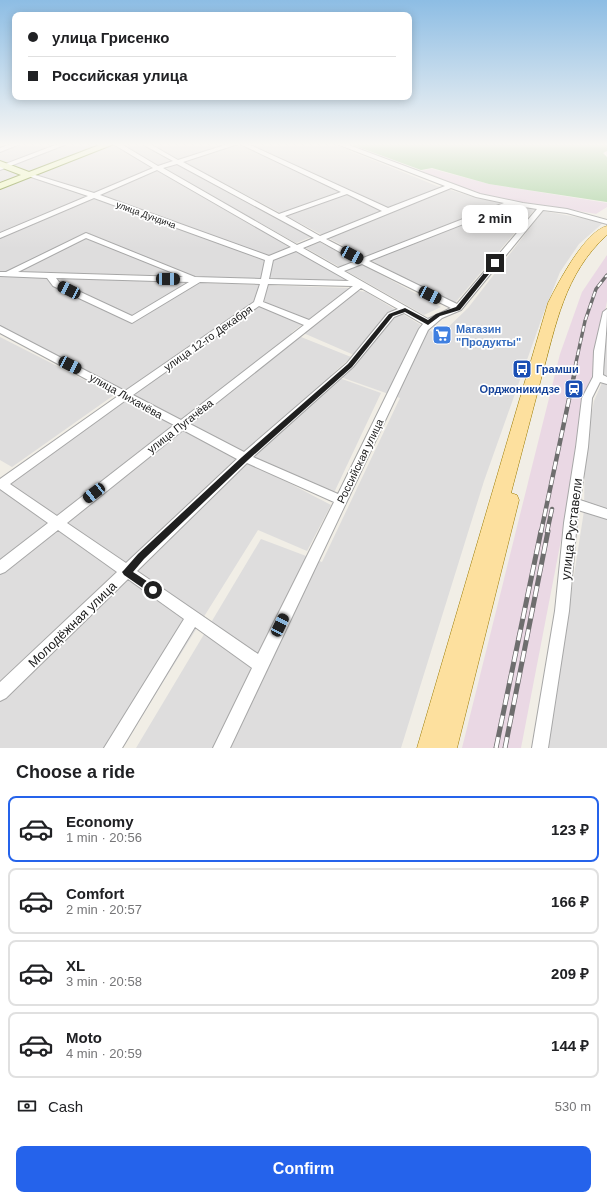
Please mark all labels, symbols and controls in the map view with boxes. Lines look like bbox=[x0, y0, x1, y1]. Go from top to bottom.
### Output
text: улица Грисенко bbox=[52, 29, 169, 46]
text: Российская улица bbox=[52, 67, 187, 84]
street label: улица Дундича bbox=[115, 200, 177, 230]
callout: 2 min bbox=[462, 205, 528, 233]
text: 2 min bbox=[478, 211, 512, 226]
car bbox=[339, 244, 365, 266]
route end bbox=[486, 254, 504, 272]
car bbox=[156, 273, 180, 285]
car bbox=[56, 279, 82, 301]
car bbox=[417, 284, 443, 306]
street label: улица 12-го Декабря bbox=[161, 303, 255, 373]
place label: Магазин "Продукты" bbox=[456, 323, 521, 348]
supermarket icon: Магазин "Продукты" bbox=[431, 324, 453, 346]
car bbox=[57, 354, 83, 376]
bus stop icon: Грамши bbox=[511, 358, 533, 380]
place label: Грамши bbox=[536, 363, 579, 375]
street label: улица Лихачёва bbox=[87, 371, 165, 421]
station icon: Орджоникидзе bbox=[563, 378, 585, 400]
place label: Орджоникидзе bbox=[480, 383, 560, 395]
street label: улица Пугачёва bbox=[145, 396, 216, 455]
street label: Российская улица bbox=[334, 416, 386, 505]
street label: улица Руставели bbox=[558, 477, 585, 581]
car bbox=[81, 481, 107, 505]
street label: Молодёжная улица bbox=[25, 578, 120, 670]
route start bbox=[144, 581, 162, 599]
car bbox=[269, 612, 291, 638]
text: Choose a ride bbox=[16, 762, 135, 782]
icon: car bbox=[18, 811, 54, 847]
text: Economy bbox=[66, 813, 134, 830]
text: 123 ₽ bbox=[551, 821, 589, 838]
text: 1 min · 20:56 bbox=[66, 830, 142, 845]
icon: car bbox=[18, 883, 54, 919]
text: Comfort bbox=[66, 885, 124, 902]
text: 166 ₽ bbox=[551, 893, 589, 910]
text: 2 min · 20:57 bbox=[66, 902, 142, 917]
icon: car bbox=[18, 955, 54, 991]
text: XL bbox=[66, 957, 85, 974]
text: 209 ₽ bbox=[551, 965, 589, 982]
text: 3 min · 20:58 bbox=[66, 974, 142, 989]
icon: car bbox=[18, 1027, 54, 1063]
text: Moto bbox=[66, 1029, 102, 1046]
text: 144 ₽ bbox=[551, 1037, 589, 1054]
text: 4 min · 20:59 bbox=[66, 1046, 142, 1061]
icon: cash bbox=[16, 1095, 38, 1117]
text: Cash bbox=[48, 1098, 83, 1115]
text: 530 m bbox=[555, 1099, 591, 1114]
button: Confirm bbox=[16, 1146, 591, 1192]

